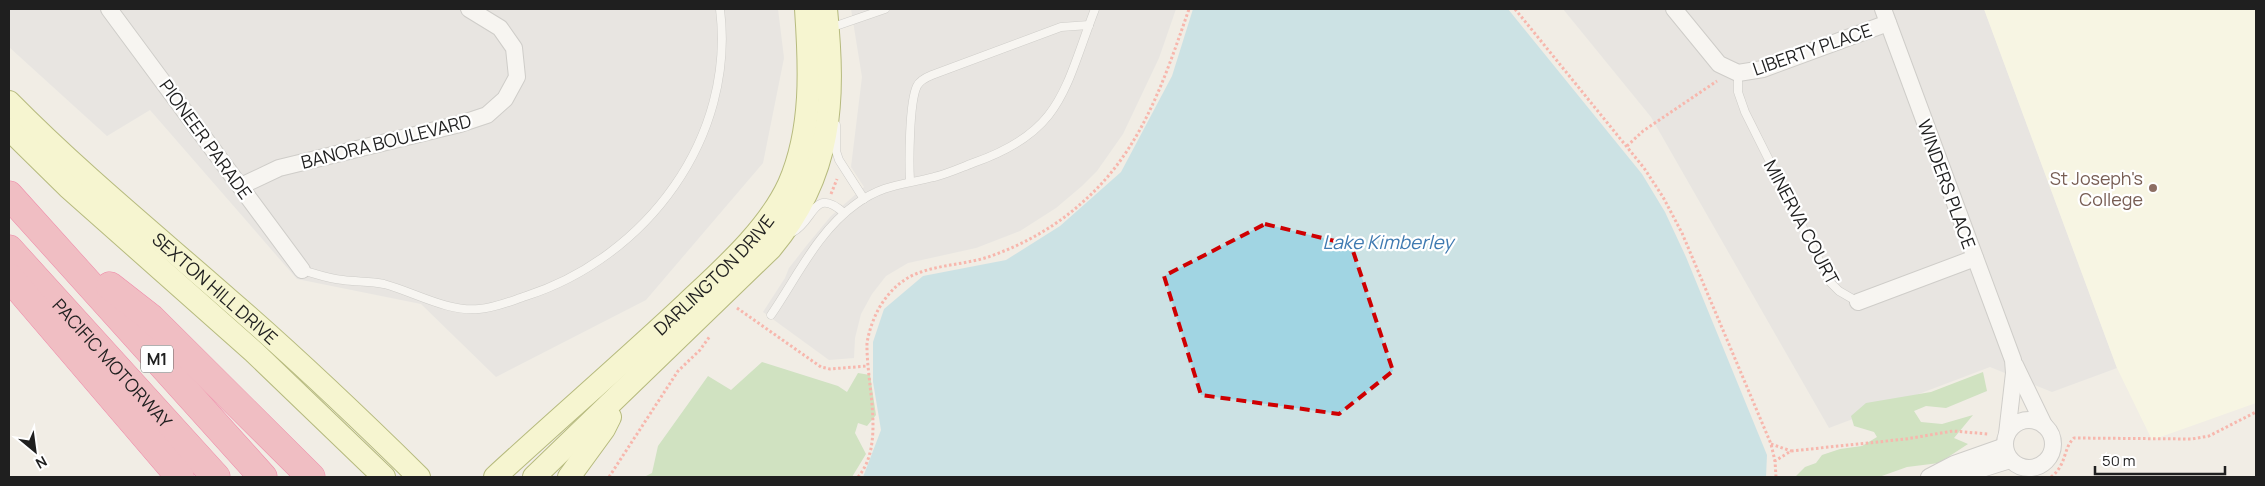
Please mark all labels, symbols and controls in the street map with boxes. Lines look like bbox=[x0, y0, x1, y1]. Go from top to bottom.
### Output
street label: LIBERTY PLACE bbox=[1749, 17, 1875, 81]
street label: PIONEER PARADE bbox=[154, 74, 258, 204]
street label: BANORA BOULEVARD bbox=[298, 108, 474, 174]
street label: WINDERS PLACE bbox=[1912, 116, 1982, 252]
street label: MINERVA COURT bbox=[1759, 155, 1845, 289]
place label: St Joseph's College bbox=[2050, 166, 2143, 211]
marker: St Joseph's College bbox=[2147, 182, 2159, 194]
street label: DARLINGTON DRIVE bbox=[648, 210, 779, 340]
street label: SEXTON HILL DRIVE bbox=[147, 227, 283, 350]
water label: Lake Kimberley bbox=[1323, 229, 1456, 255]
street label: PACIFIC MOTORWAY bbox=[48, 293, 178, 434]
road number: M1 bbox=[141, 346, 173, 372]
north arrow bbox=[10, 426, 60, 476]
scale bar bbox=[2095, 444, 2225, 476]
text: 50 m bbox=[2102, 450, 2136, 471]
text: N bbox=[33, 452, 51, 474]

